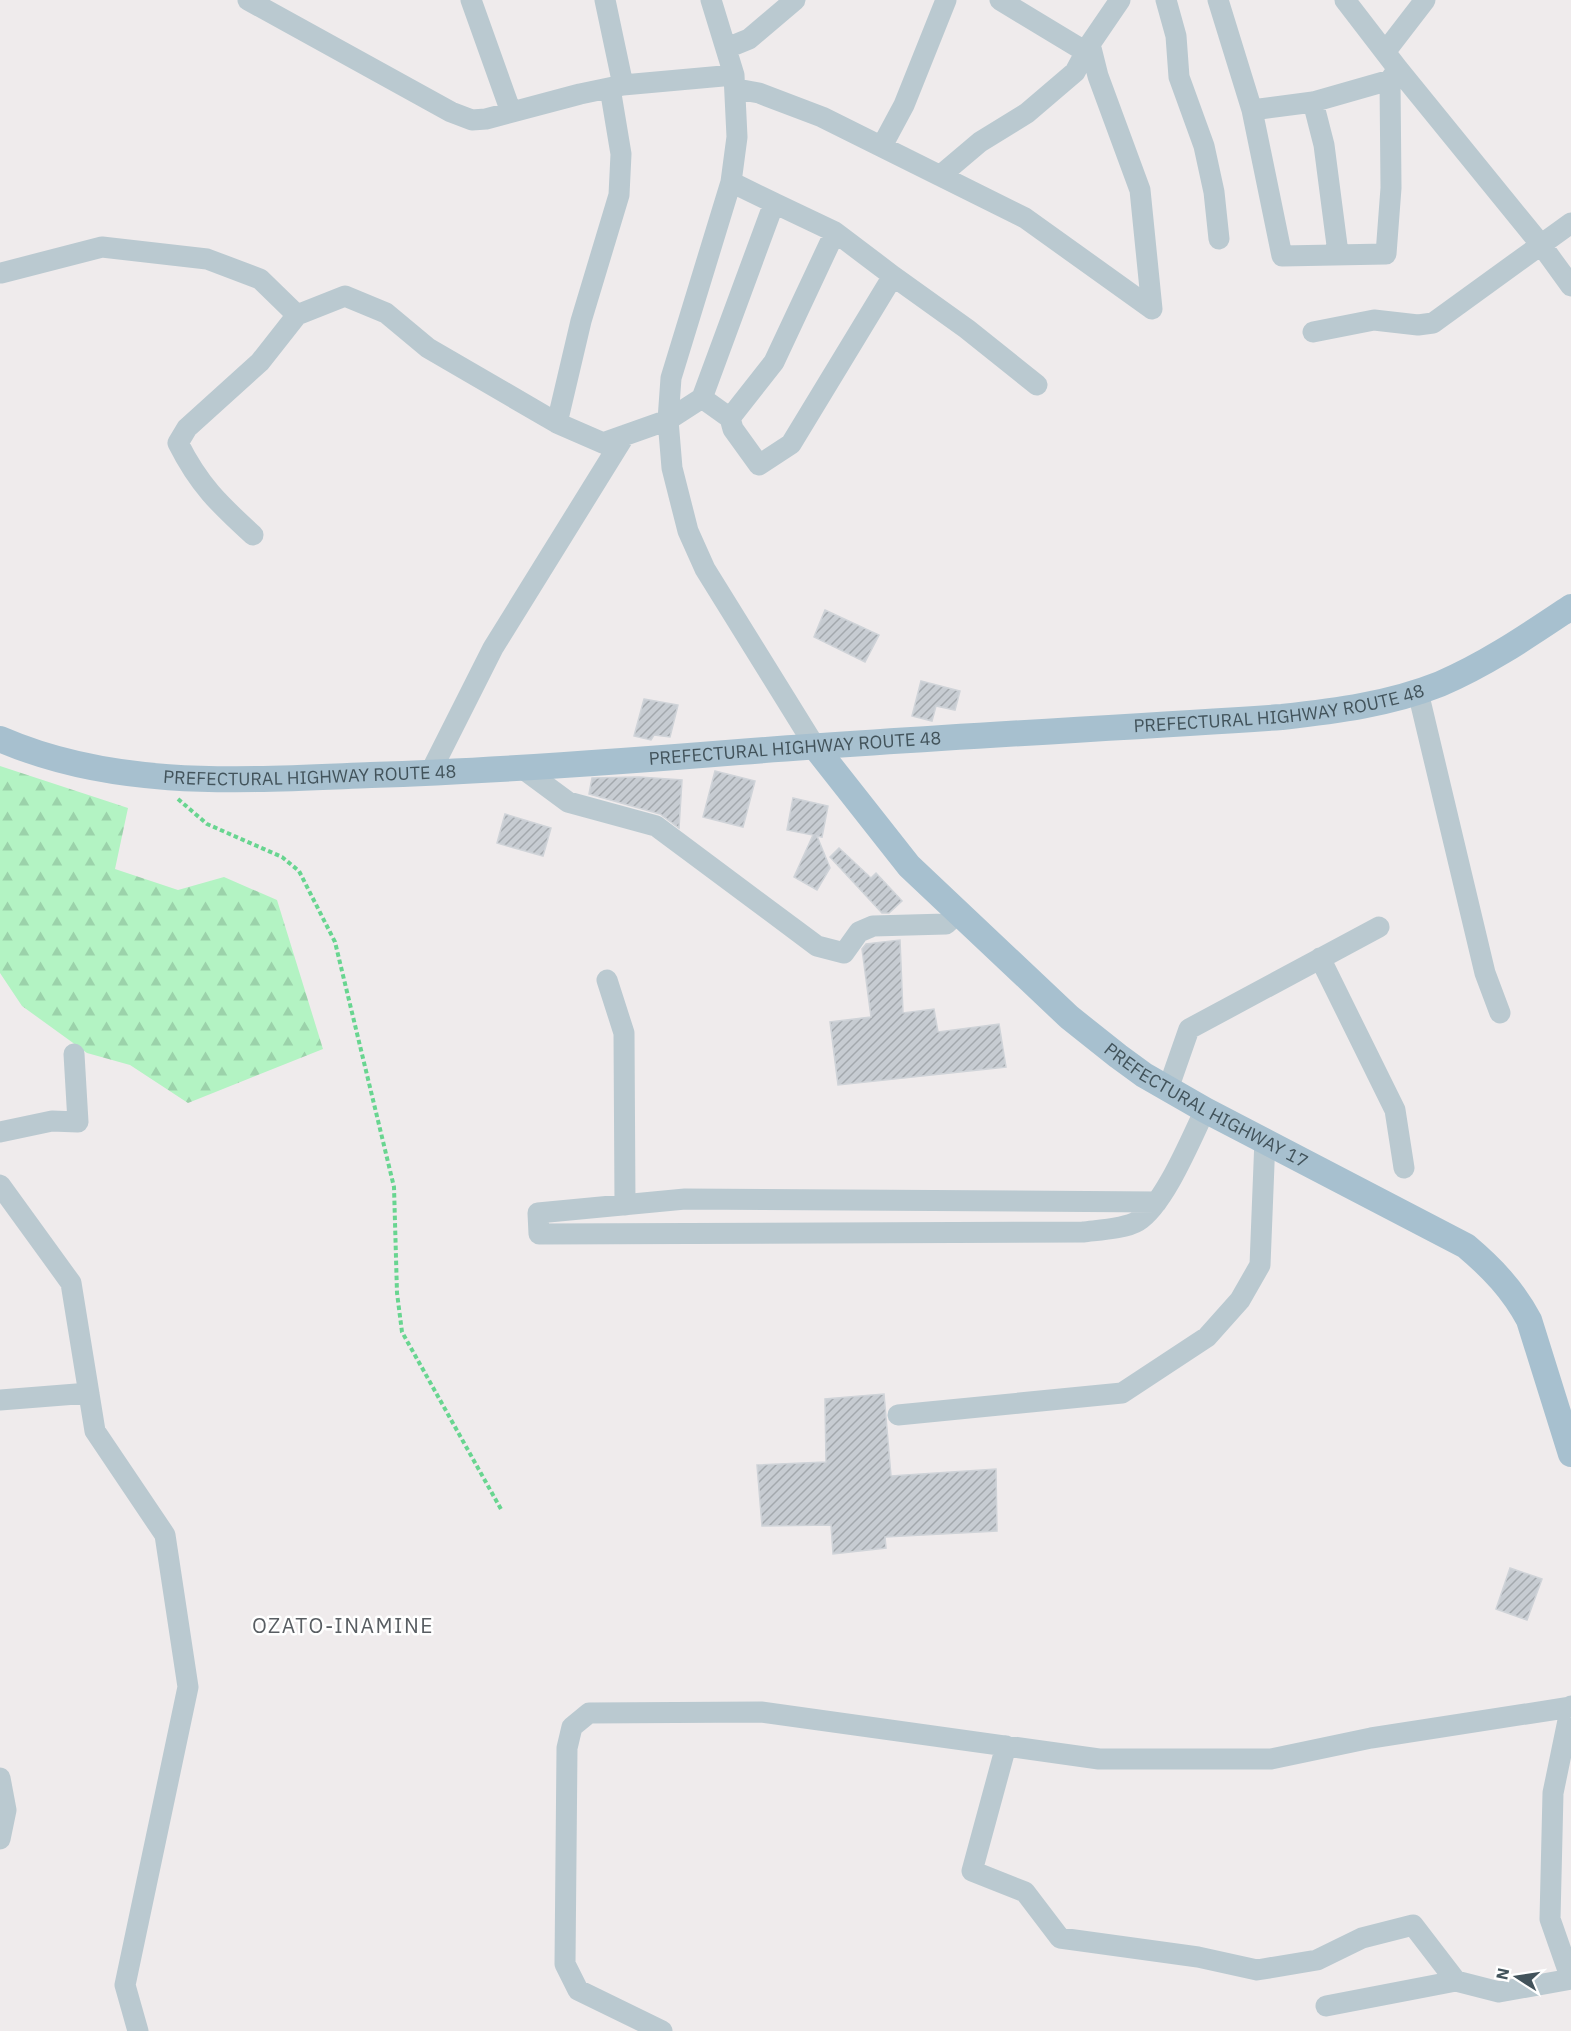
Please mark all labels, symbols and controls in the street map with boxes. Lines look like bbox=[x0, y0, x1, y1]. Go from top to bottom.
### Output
street label: PREFECTURAL HIGHWAY ROUTE 48 bbox=[1133, 679, 1427, 737]
street label: PREFECTURAL HIGHWAY ROUTE 48 bbox=[648, 726, 942, 770]
street label: PREFECTURAL HIGHWAY ROUTE 48 bbox=[163, 759, 457, 790]
street label: PREFECTURAL HIGHWAY 17 bbox=[1100, 1037, 1312, 1173]
district label: OZATO-INAMINE bbox=[252, 1611, 434, 1639]
north arrow bbox=[1487, 1947, 1547, 2007]
text: N bbox=[1491, 1966, 1513, 1982]

